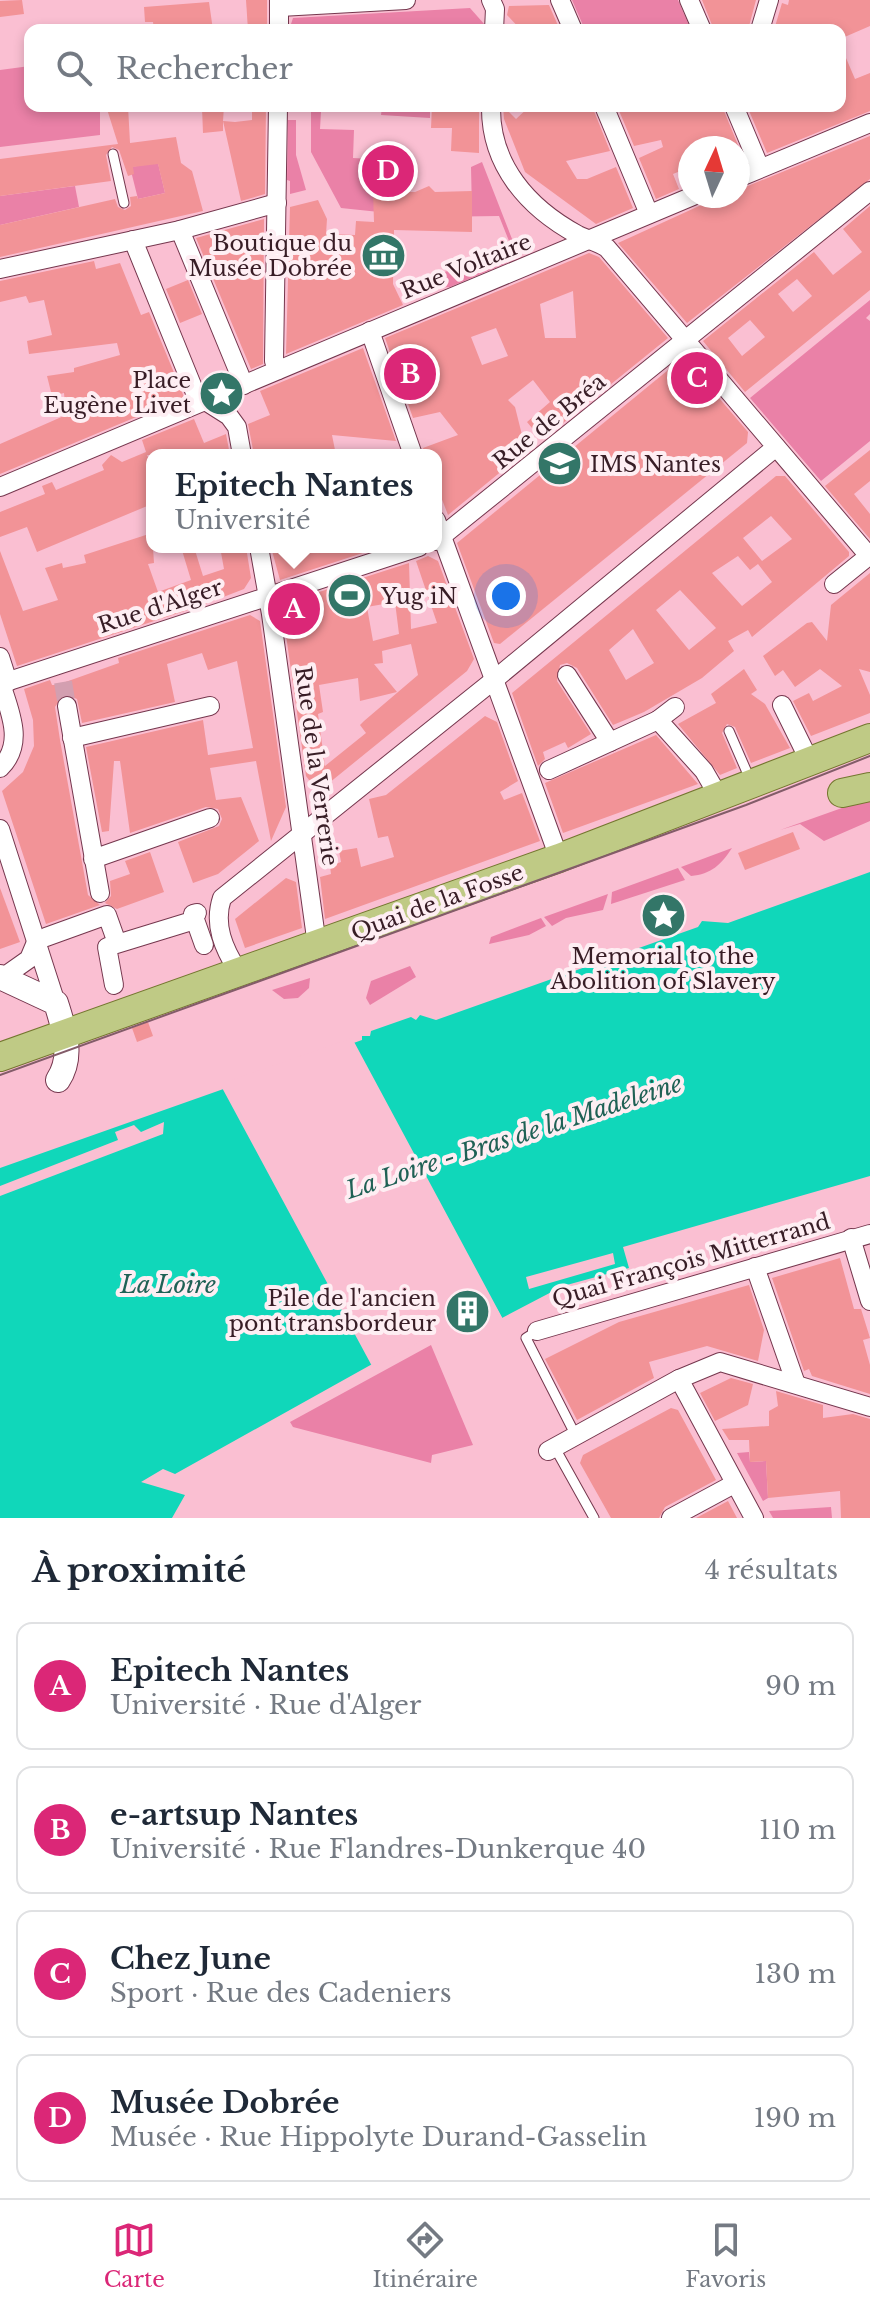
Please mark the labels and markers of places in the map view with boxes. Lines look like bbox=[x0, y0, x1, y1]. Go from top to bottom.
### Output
pin: D bbox=[362, 141, 414, 201]
place label: Boutique du Musée Dobrée bbox=[189, 230, 352, 282]
museum icon: Boutique du Musée Dobrée bbox=[359, 232, 407, 280]
pin: B bbox=[384, 344, 436, 404]
pin: C bbox=[671, 348, 723, 408]
place label: Place Eugène Livet bbox=[43, 367, 192, 419]
place icon: Place Eugène Livet bbox=[198, 369, 246, 417]
school or university icon: IMS Nantes bbox=[535, 440, 583, 488]
place label: IMS Nantes bbox=[590, 451, 721, 478]
sports icon: Yug iN bbox=[326, 572, 374, 620]
pin: A bbox=[268, 579, 320, 639]
place label: Yug iN bbox=[380, 583, 457, 610]
place icon: Memorial to the Abolition of Slavery bbox=[639, 891, 687, 939]
place label: Memorial to the Abolition of Slavery bbox=[549, 943, 776, 995]
place label: Pile de l'ancien pont transbordeur bbox=[229, 1285, 437, 1337]
building icon: Pile de l'ancien pont transbordeur bbox=[443, 1287, 491, 1335]

